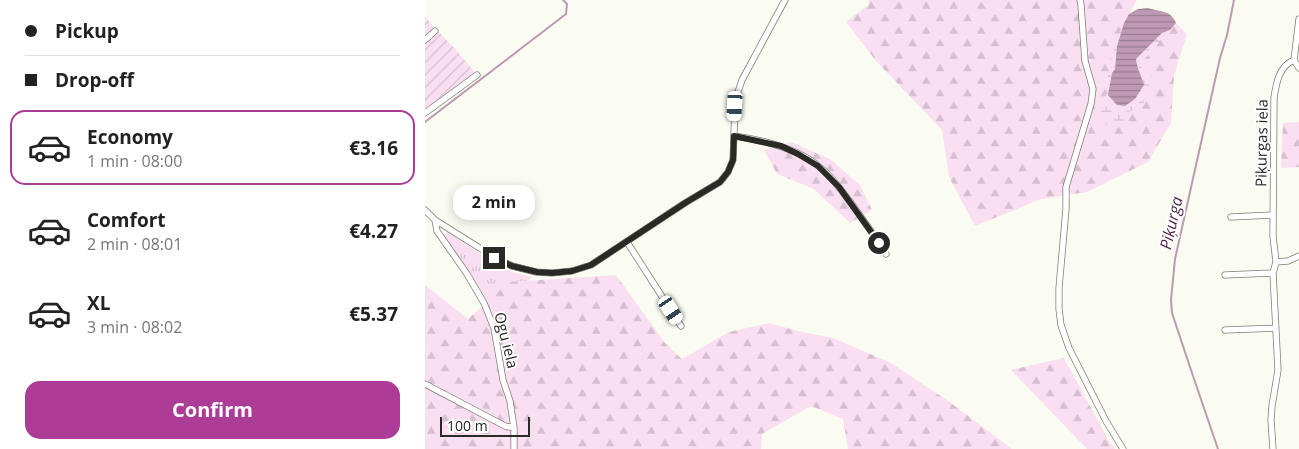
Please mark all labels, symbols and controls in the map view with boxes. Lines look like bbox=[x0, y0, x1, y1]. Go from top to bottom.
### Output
text: Pickup bbox=[55, 18, 119, 44]
text: Drop-off bbox=[55, 67, 134, 93]
car bbox=[726, 91, 743, 121]
street label: Piķurgas iela bbox=[1250, 99, 1272, 187]
text: Economy bbox=[87, 124, 173, 150]
icon: car bbox=[27, 125, 72, 170]
text: €3.16 bbox=[349, 135, 398, 161]
text: 1 min · 08:00 bbox=[87, 150, 182, 172]
callout: 2 min bbox=[453, 186, 535, 220]
text: 2 min bbox=[472, 191, 516, 213]
water label: Piķurga bbox=[1154, 194, 1188, 252]
text: Comfort bbox=[87, 207, 166, 233]
icon: car bbox=[27, 208, 72, 253]
text: €4.27 bbox=[349, 218, 398, 244]
route start bbox=[868, 232, 890, 254]
text: 2 min · 08:01 bbox=[87, 233, 182, 255]
route end bbox=[483, 247, 505, 269]
text: XL bbox=[87, 290, 110, 316]
icon: car bbox=[27, 291, 72, 336]
car bbox=[656, 293, 685, 327]
text: €5.37 bbox=[349, 301, 398, 327]
street label: Ogu iela bbox=[490, 310, 524, 370]
text: 3 min · 08:02 bbox=[87, 316, 182, 338]
button: Confirm bbox=[25, 381, 400, 439]
scale bar bbox=[440, 414, 530, 437]
text: 100 m bbox=[447, 416, 488, 435]

